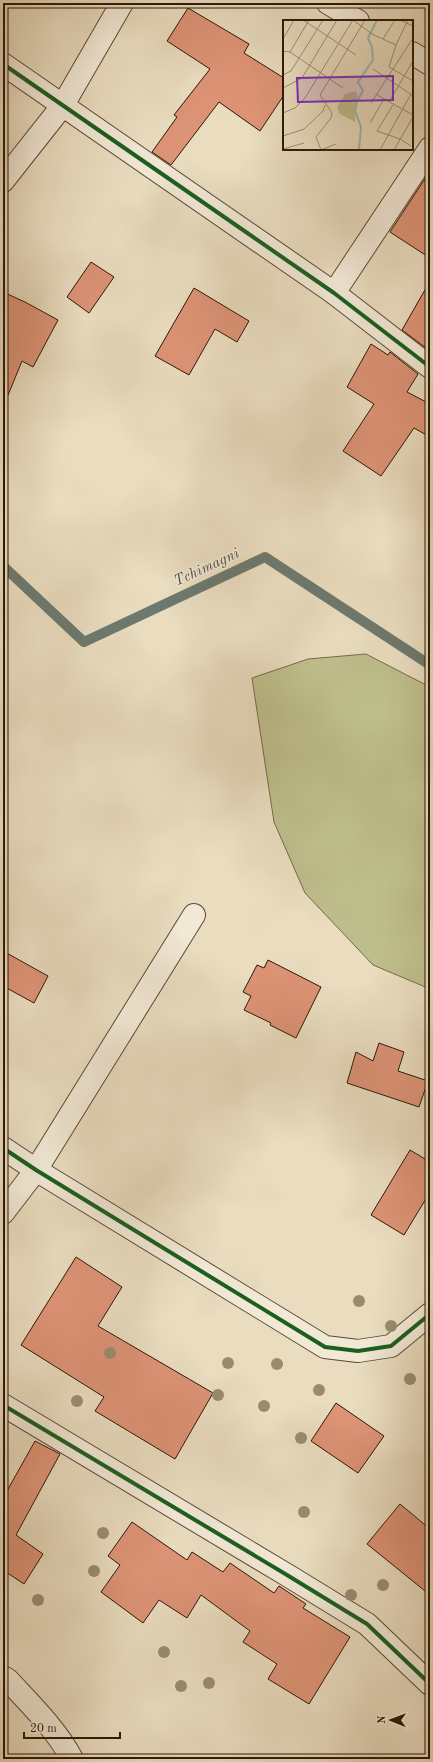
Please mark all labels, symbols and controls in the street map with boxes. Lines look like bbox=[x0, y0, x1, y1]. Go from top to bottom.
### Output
inset map bbox=[283, 20, 413, 150]
water label: Tchimagni bbox=[172, 546, 242, 590]
north arrow bbox=[371, 1700, 411, 1740]
scale bar bbox=[24, 1714, 120, 1740]
text: N bbox=[377, 1715, 388, 1724]
text: 20 m bbox=[30, 1723, 57, 1735]

